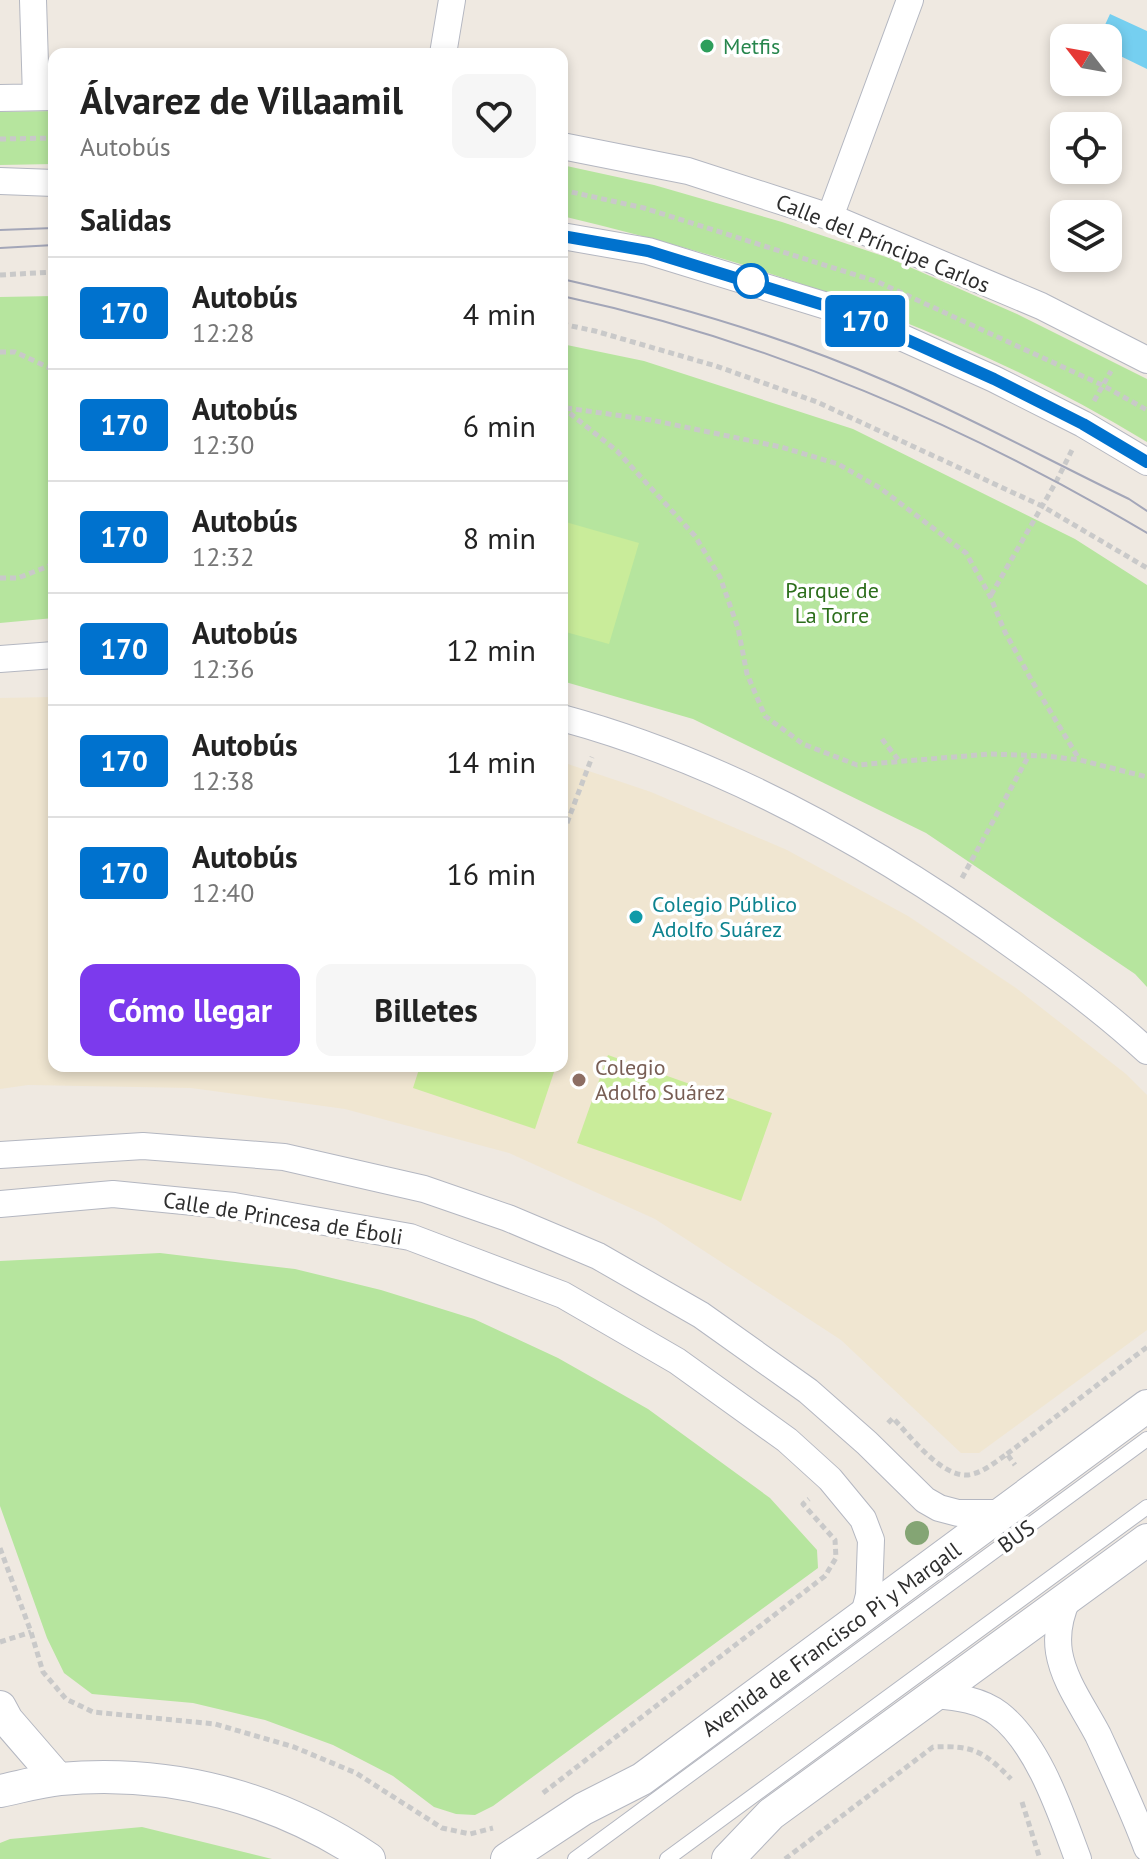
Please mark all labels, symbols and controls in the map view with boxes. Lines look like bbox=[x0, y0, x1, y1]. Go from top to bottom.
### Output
north arrow bbox=[1050, 24, 1122, 96]
map controls bbox=[1050, 24, 1122, 272]
place label: Metfis bbox=[723, 32, 780, 60]
marker: Metfis bbox=[698, 37, 716, 55]
button: heart bbox=[452, 74, 536, 158]
text: Álvarez de Villaamil bbox=[80, 75, 403, 124]
button: locate bbox=[1050, 112, 1122, 184]
text: Autobús bbox=[80, 130, 171, 163]
street label: Calle del Príncipe Carlos bbox=[772, 187, 994, 299]
text: Salidas bbox=[80, 200, 171, 239]
button: layers bbox=[1050, 200, 1122, 272]
unlabelled marker bbox=[734, 264, 768, 298]
text: Autobús bbox=[192, 277, 298, 316]
text: 170 bbox=[100, 294, 148, 331]
text: 4 min bbox=[463, 294, 536, 333]
line badge: 170 bbox=[819, 295, 911, 347]
text: 170 bbox=[841, 302, 889, 339]
text: 12:28 bbox=[192, 316, 254, 349]
text: Autobús bbox=[192, 389, 298, 428]
text: 170 bbox=[100, 406, 148, 443]
text: 6 min bbox=[463, 406, 536, 445]
text: 12:30 bbox=[192, 428, 254, 461]
text: Autobús bbox=[192, 501, 298, 540]
text: 170 bbox=[100, 518, 148, 555]
text: 8 min bbox=[463, 518, 536, 557]
text: 12:32 bbox=[192, 540, 254, 573]
park label: Parque de La Torre bbox=[785, 576, 879, 629]
text: Autobús bbox=[192, 613, 298, 652]
text: 170 bbox=[100, 630, 148, 667]
text: 12 min bbox=[446, 630, 536, 669]
text: 12:36 bbox=[192, 652, 254, 685]
text: Autobús bbox=[192, 725, 298, 764]
text: 170 bbox=[100, 742, 148, 779]
text: 14 min bbox=[446, 742, 536, 781]
text: 12:38 bbox=[192, 764, 254, 797]
text: Autobús bbox=[192, 837, 298, 876]
text: 170 bbox=[100, 854, 148, 891]
text: 16 min bbox=[446, 854, 536, 893]
text: 12:40 bbox=[192, 876, 254, 909]
place label: Colegio Público Adolfo Suárez bbox=[652, 890, 797, 943]
marker: Colegio Público Adolfo Suárez bbox=[627, 908, 645, 926]
button: Cómo llegar bbox=[80, 964, 300, 1056]
button: Billetes bbox=[316, 964, 536, 1056]
place label: Colegio Adolfo Suárez bbox=[595, 1053, 725, 1106]
marker: Colegio Adolfo Suárez bbox=[570, 1071, 588, 1089]
street label: Calle de Princesa de Éboli bbox=[161, 1185, 405, 1251]
street label: BUS bbox=[992, 1513, 1040, 1559]
street label: Avenida de Francisco Pi y Margall bbox=[696, 1535, 967, 1742]

